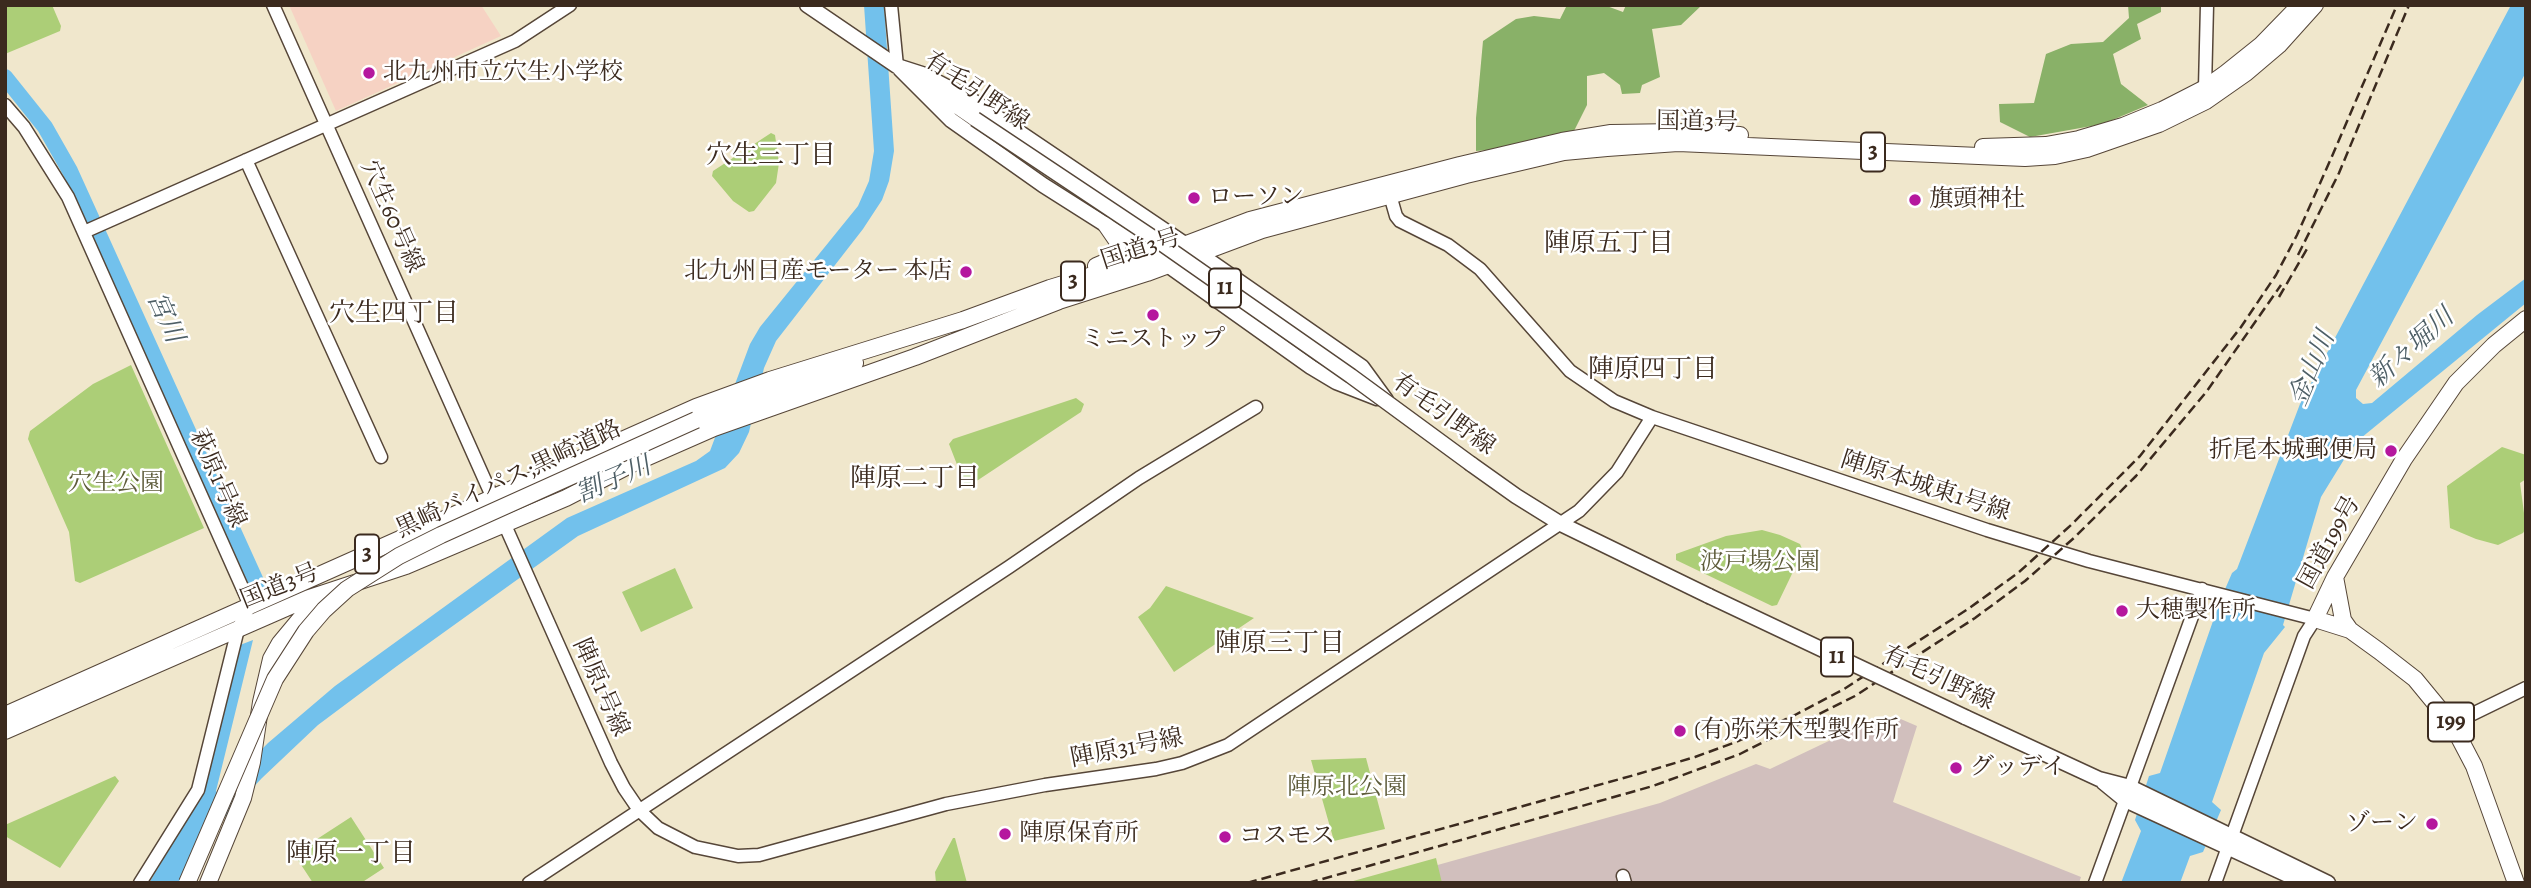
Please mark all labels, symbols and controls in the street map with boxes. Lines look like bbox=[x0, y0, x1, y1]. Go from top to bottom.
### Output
street label: 有毛引野線 bbox=[918, 47, 1034, 137]
place label: 北九州市立穴生小学校 bbox=[383, 59, 623, 87]
marker: 北九州市立穴生小学校 bbox=[361, 65, 377, 81]
street label: 国道3号 bbox=[1656, 108, 1738, 138]
road number: 3 bbox=[1861, 132, 1885, 172]
district label: 穴生三丁目 bbox=[706, 141, 836, 173]
street label: 穴生60号線 bbox=[353, 156, 429, 278]
place label: ローソン bbox=[1208, 184, 1304, 212]
place label: 旗頭神社 bbox=[1929, 186, 2025, 214]
marker: ローソン bbox=[1186, 190, 1202, 206]
marker: 旗頭神社 bbox=[1907, 192, 1923, 208]
street label: 国道3号 bbox=[1098, 224, 1184, 276]
district label: 陣原五丁目 bbox=[1544, 229, 1674, 261]
place label: 北九州日産モーター 本店 bbox=[684, 258, 952, 286]
road number: 3 bbox=[1061, 262, 1085, 300]
marker: 北九州日産モーター 本店 bbox=[958, 264, 974, 280]
road number: 11 bbox=[1209, 268, 1241, 308]
water label: 宮川 bbox=[139, 288, 189, 348]
district label: 穴生四丁目 bbox=[329, 299, 459, 331]
water label: 新々堀川 bbox=[2363, 303, 2461, 395]
marker: ミニストップ bbox=[1145, 307, 1161, 323]
place label: ミニストップ bbox=[1081, 326, 1225, 354]
water label: 金山川 bbox=[2283, 327, 2343, 411]
district label: 陣原四丁目 bbox=[1588, 355, 1718, 387]
street label: 有毛引野線 bbox=[1386, 368, 1500, 462]
street label: 黒崎バイパス;黒崎道路 bbox=[392, 415, 626, 545]
street label: 萩原1号線 bbox=[183, 426, 251, 532]
place label: 折尾本城郵便局 bbox=[2209, 437, 2377, 465]
marker: 折尾本城郵便局 bbox=[2383, 443, 2399, 459]
street label: 陣原本城東1号線 bbox=[1837, 446, 2013, 528]
water label: 割子川 bbox=[572, 451, 656, 511]
district label: 陣原二丁目 bbox=[850, 464, 980, 496]
park label: 穴生公園 bbox=[68, 470, 164, 498]
street label: 国道199号 bbox=[2293, 491, 2367, 595]
road number: 3 bbox=[355, 534, 379, 574]
park label: 波戸場公園 bbox=[1700, 549, 1820, 577]
street label: 国道3号 bbox=[237, 558, 323, 616]
place label: 大穂製作所 bbox=[2136, 597, 2256, 625]
marker: 大穂製作所 bbox=[2114, 603, 2130, 619]
district label: 陣原三丁目 bbox=[1215, 629, 1345, 661]
street label: 陣原1号線 bbox=[566, 635, 634, 741]
road number: 11 bbox=[1821, 638, 1853, 677]
street label: 有毛引野線 bbox=[1878, 641, 1998, 717]
road number: 199 bbox=[2428, 702, 2474, 742]
place label: (有)弥栄木型製作所 bbox=[1694, 717, 1899, 745]
marker: (有)弥栄木型製作所 bbox=[1672, 723, 1688, 739]
street label: 陣原31号線 bbox=[1068, 724, 1186, 774]
place label: グッデイ bbox=[1970, 754, 2066, 782]
marker: グッデイ bbox=[1948, 760, 1964, 776]
park label: 陣原北公園 bbox=[1287, 774, 1407, 802]
place label: ゾーン bbox=[2346, 810, 2418, 838]
marker: ゾーン bbox=[2424, 816, 2440, 832]
place label: 陣原保育所 bbox=[1019, 820, 1139, 848]
place label: コスモス bbox=[1239, 823, 1335, 851]
marker: 陣原保育所 bbox=[997, 826, 1013, 842]
marker: コスモス bbox=[1217, 829, 1233, 845]
district label: 陣原一丁目 bbox=[286, 839, 416, 871]

